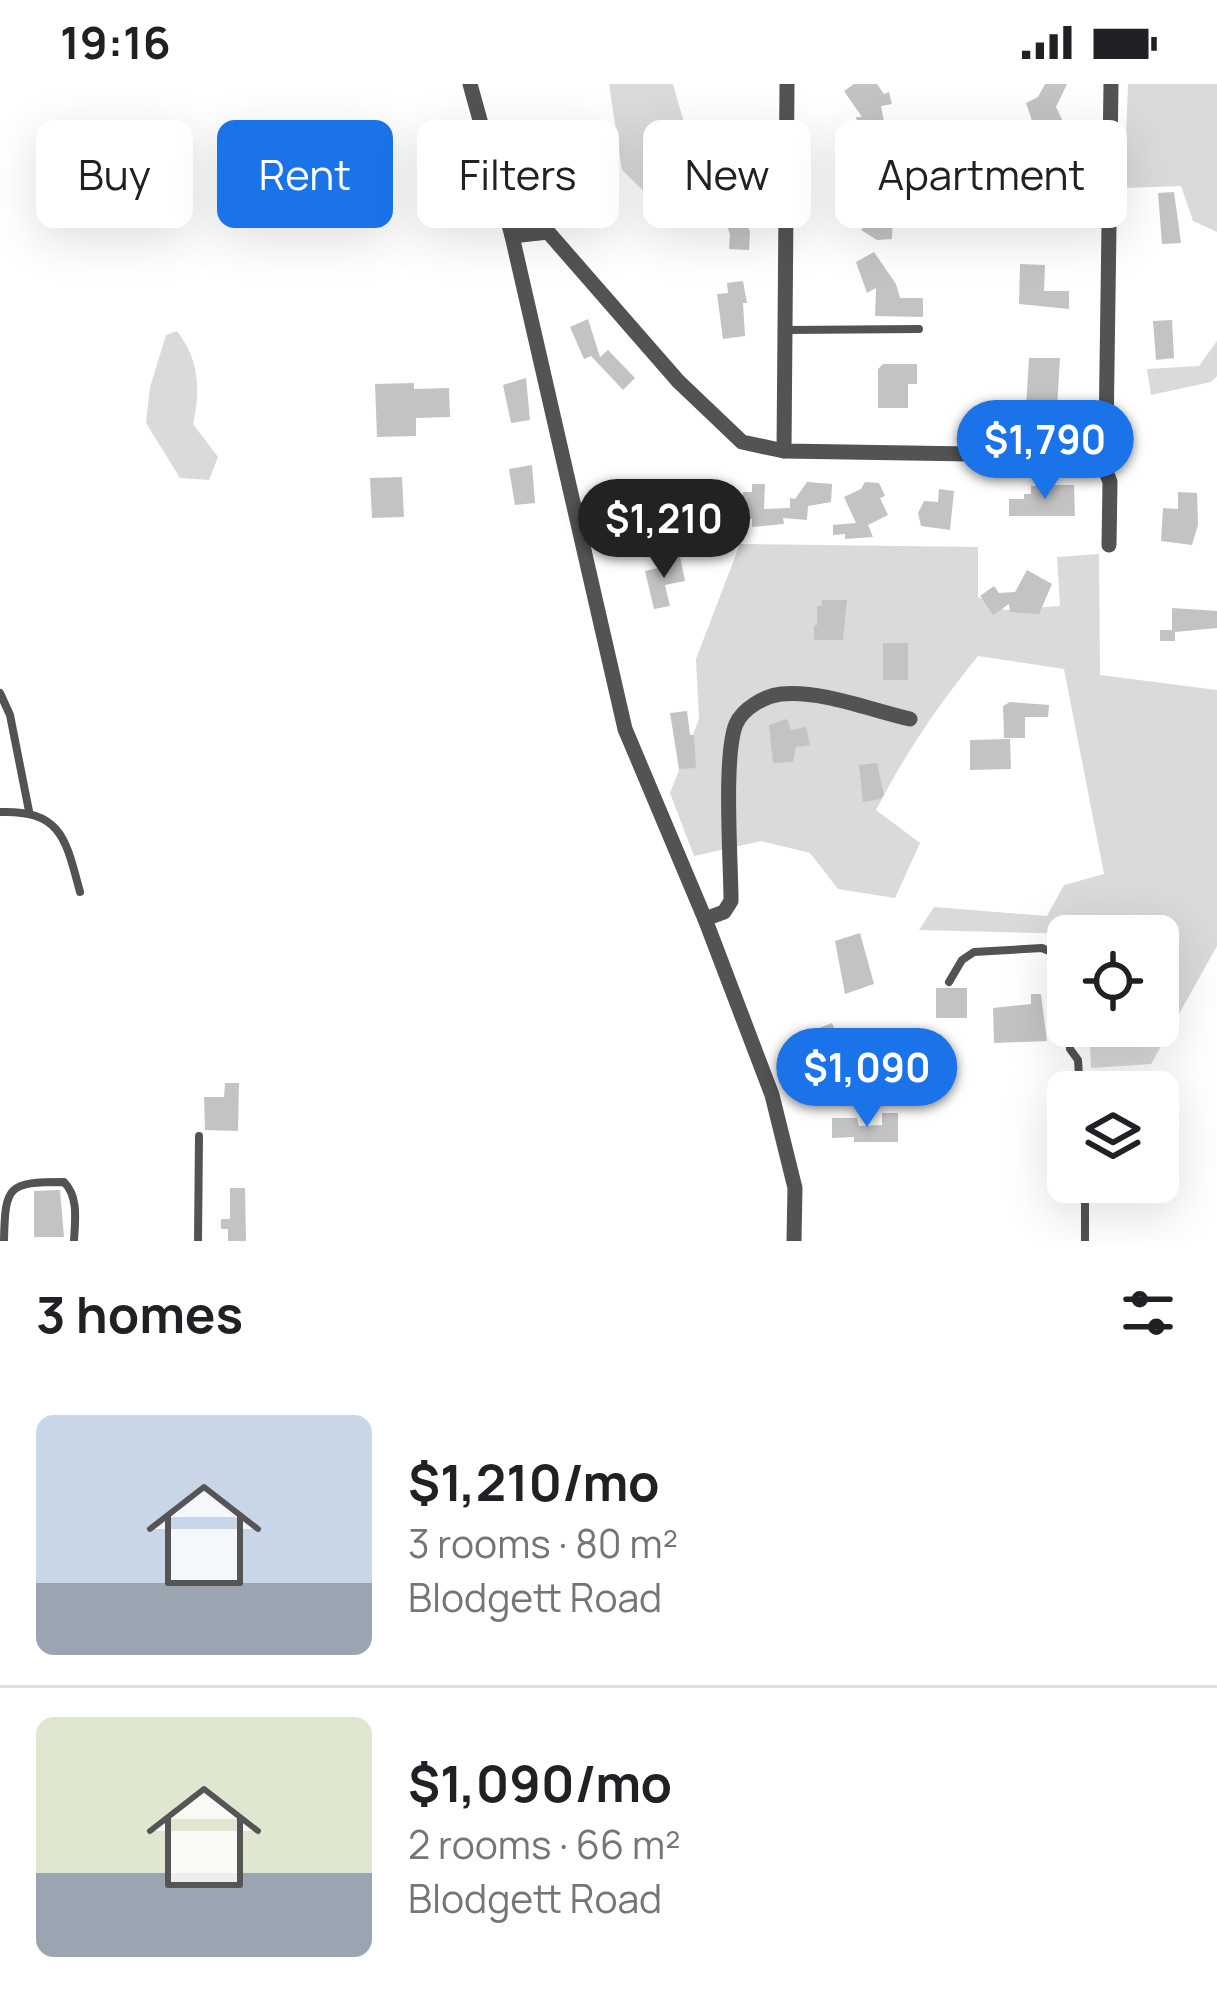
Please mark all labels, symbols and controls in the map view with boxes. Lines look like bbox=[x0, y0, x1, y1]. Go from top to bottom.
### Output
text: 19:16 bbox=[60, 11, 171, 73]
chip: Buy bbox=[36, 120, 193, 228]
chip: Rent bbox=[217, 120, 393, 228]
chip: Filters bbox=[417, 120, 619, 228]
chip: New bbox=[643, 120, 811, 228]
chip: Apartment bbox=[835, 120, 1127, 228]
pin: $1,790 bbox=[947, 400, 1143, 502]
text: $1,790 bbox=[984, 412, 1106, 466]
pin: $1,210 bbox=[566, 479, 762, 581]
text: $1,210 bbox=[605, 491, 723, 545]
map controls bbox=[1047, 915, 1179, 1203]
button: locate bbox=[1047, 915, 1179, 1047]
pin: $1,090 bbox=[769, 1028, 965, 1130]
text: $1,090 bbox=[803, 1040, 931, 1094]
button: layers bbox=[1047, 1071, 1179, 1203]
text: 3 homes bbox=[36, 1279, 243, 1348]
icon: filters bbox=[1115, 1280, 1181, 1346]
text: $1,210/mo bbox=[408, 1447, 660, 1516]
icon: home bbox=[132, 1463, 276, 1607]
text: 3 rooms · 80 m² bbox=[408, 1516, 678, 1570]
text: Blodgett Road bbox=[408, 1570, 662, 1624]
text: $1,090/mo bbox=[408, 1748, 672, 1817]
icon: home bbox=[132, 1765, 276, 1909]
text: 2 rooms · 66 m² bbox=[408, 1817, 681, 1871]
text: Blodgett Road bbox=[408, 1871, 662, 1925]

